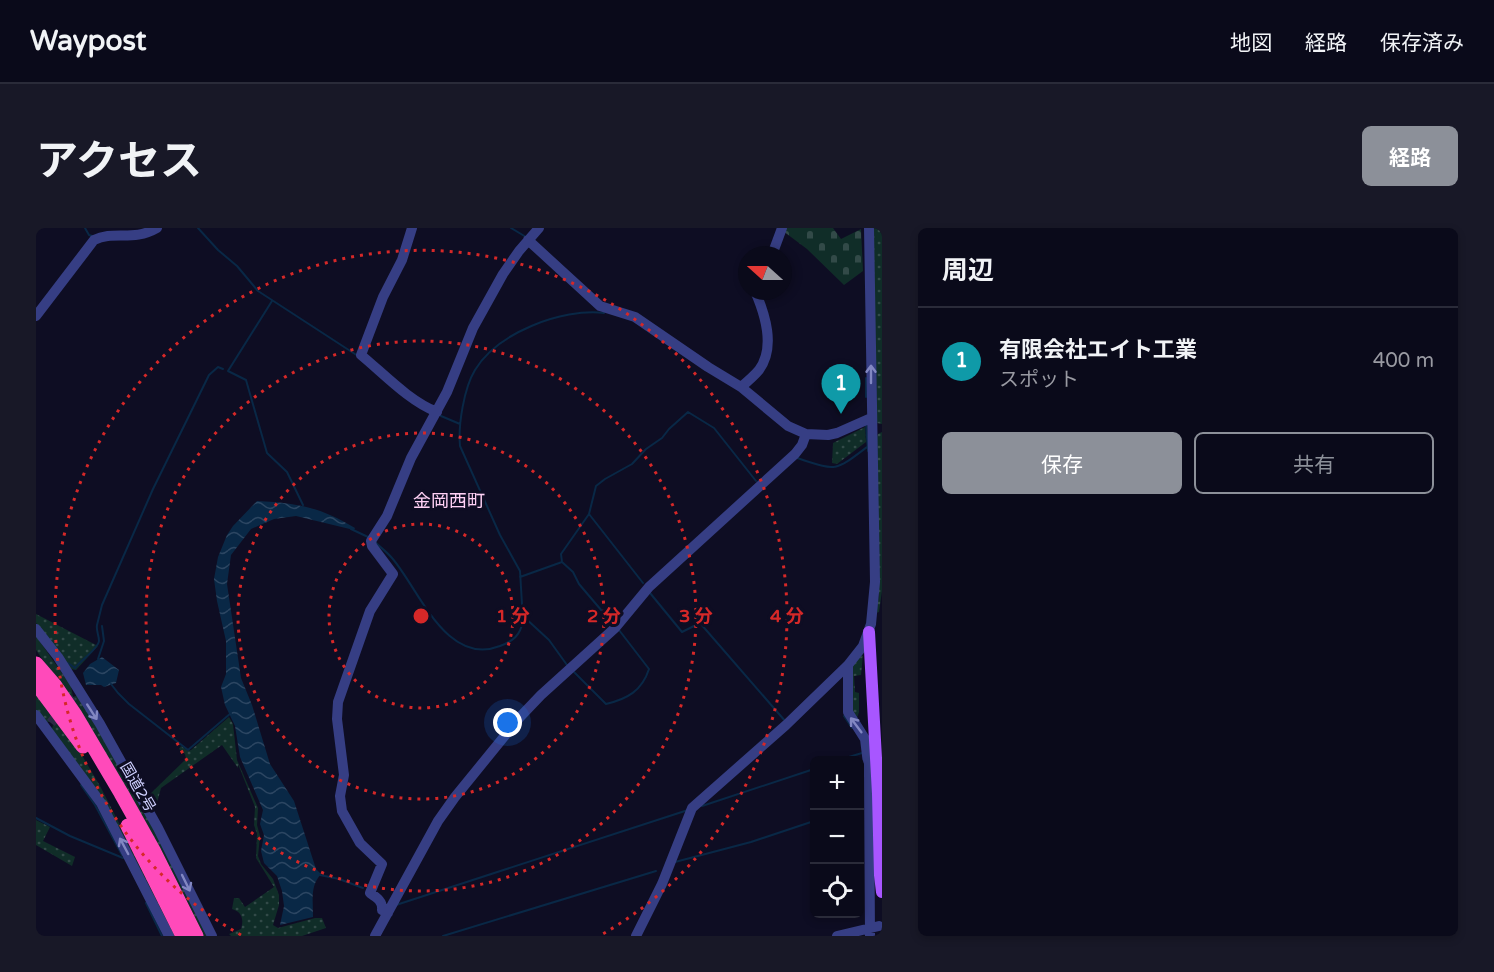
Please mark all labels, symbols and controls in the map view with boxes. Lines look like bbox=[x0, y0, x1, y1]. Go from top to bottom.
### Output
text: Waypost bbox=[30, 24, 146, 58]
text: 地図 bbox=[1230, 31, 1272, 56]
text: 経路 bbox=[1305, 31, 1347, 56]
text: 保存済み bbox=[1380, 31, 1464, 56]
button: 経路 bbox=[1362, 126, 1458, 186]
text: アクセス bbox=[36, 136, 202, 187]
north arrow bbox=[738, 246, 792, 300]
text: 周辺 bbox=[942, 255, 994, 286]
text: 有限会社エイト工業 bbox=[999, 337, 1197, 363]
text: 1 bbox=[955, 349, 968, 373]
text: 400 m bbox=[1373, 349, 1434, 373]
pin: 1 bbox=[822, 364, 860, 414]
one-way arrow bbox=[865, 365, 877, 385]
text: スポット bbox=[999, 368, 1079, 392]
button: 保存 bbox=[942, 432, 1182, 494]
button: 共有 bbox=[1194, 432, 1434, 494]
district label: 金岡西町 bbox=[413, 490, 485, 512]
text: 1 分 bbox=[496, 605, 530, 627]
text: 2 分 bbox=[587, 605, 621, 627]
text: 3 分 bbox=[679, 605, 713, 627]
text: 4 分 bbox=[770, 605, 804, 627]
centre of rings bbox=[411, 606, 431, 626]
one-way arrow bbox=[87, 703, 99, 720]
your location bbox=[493, 708, 522, 737]
one-way arrow bbox=[850, 718, 862, 734]
map controls bbox=[810, 756, 864, 918]
button: + bbox=[810, 756, 864, 810]
street label: 国道2号 bbox=[117, 759, 159, 815]
button: − bbox=[810, 810, 864, 864]
one-way arrow bbox=[118, 838, 130, 855]
button: locate bbox=[810, 864, 864, 918]
one-way arrow bbox=[181, 874, 193, 892]

